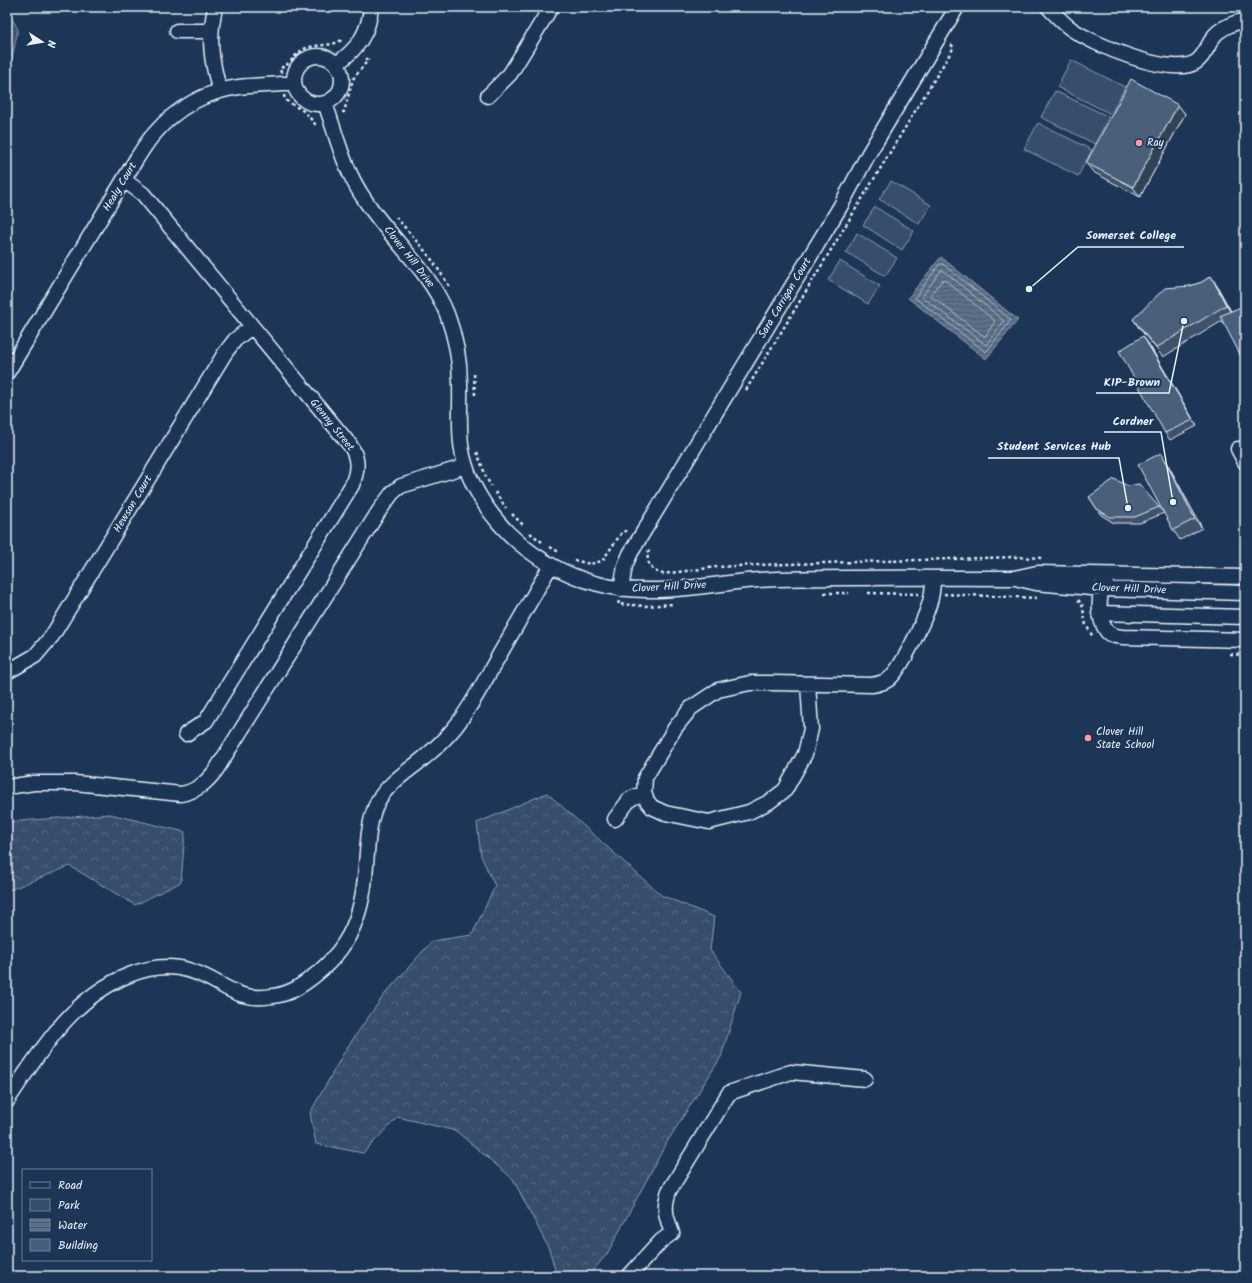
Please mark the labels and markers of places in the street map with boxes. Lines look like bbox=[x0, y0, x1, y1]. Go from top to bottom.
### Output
place label: Ray bbox=[1147, 134, 1165, 152]
marker: Ray bbox=[1134, 138, 1144, 148]
callout: Somerset College bbox=[1078, 223, 1184, 247]
callout: KIP-Brown bbox=[1096, 369, 1169, 393]
callout: Cordner bbox=[1104, 408, 1161, 432]
callout: Student Services Hub bbox=[988, 434, 1119, 458]
place label: Clover Hill State School bbox=[1096, 723, 1154, 754]
marker: Clover Hill State School bbox=[1083, 733, 1093, 743]

